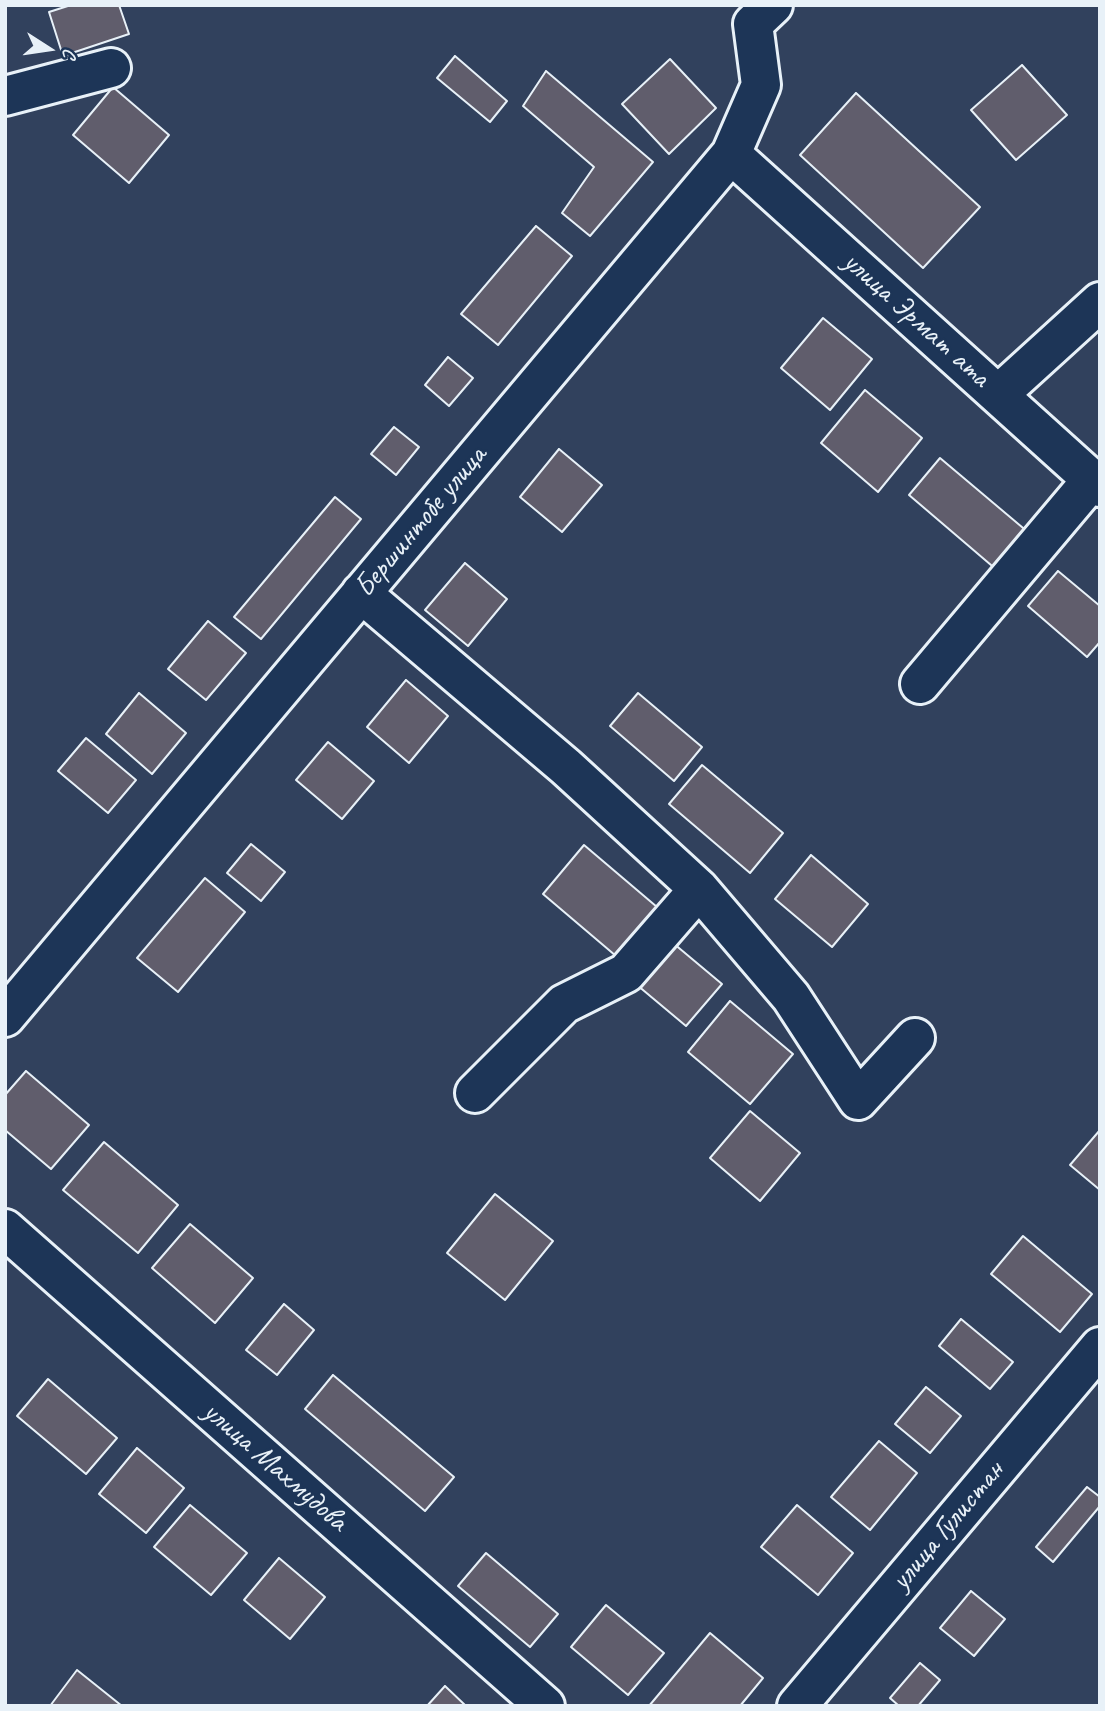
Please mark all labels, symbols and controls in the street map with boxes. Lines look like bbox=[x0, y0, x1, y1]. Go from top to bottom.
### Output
north arrow bbox=[14, 14, 84, 84]
text: С bbox=[57, 46, 82, 60]
street label: улица Эрмат ата bbox=[835, 244, 997, 396]
street label: Бершинтобе улица bbox=[347, 439, 495, 605]
street label: улица Махмудова bbox=[195, 1394, 355, 1540]
street label: улица Гулистан bbox=[883, 1454, 1013, 1598]

